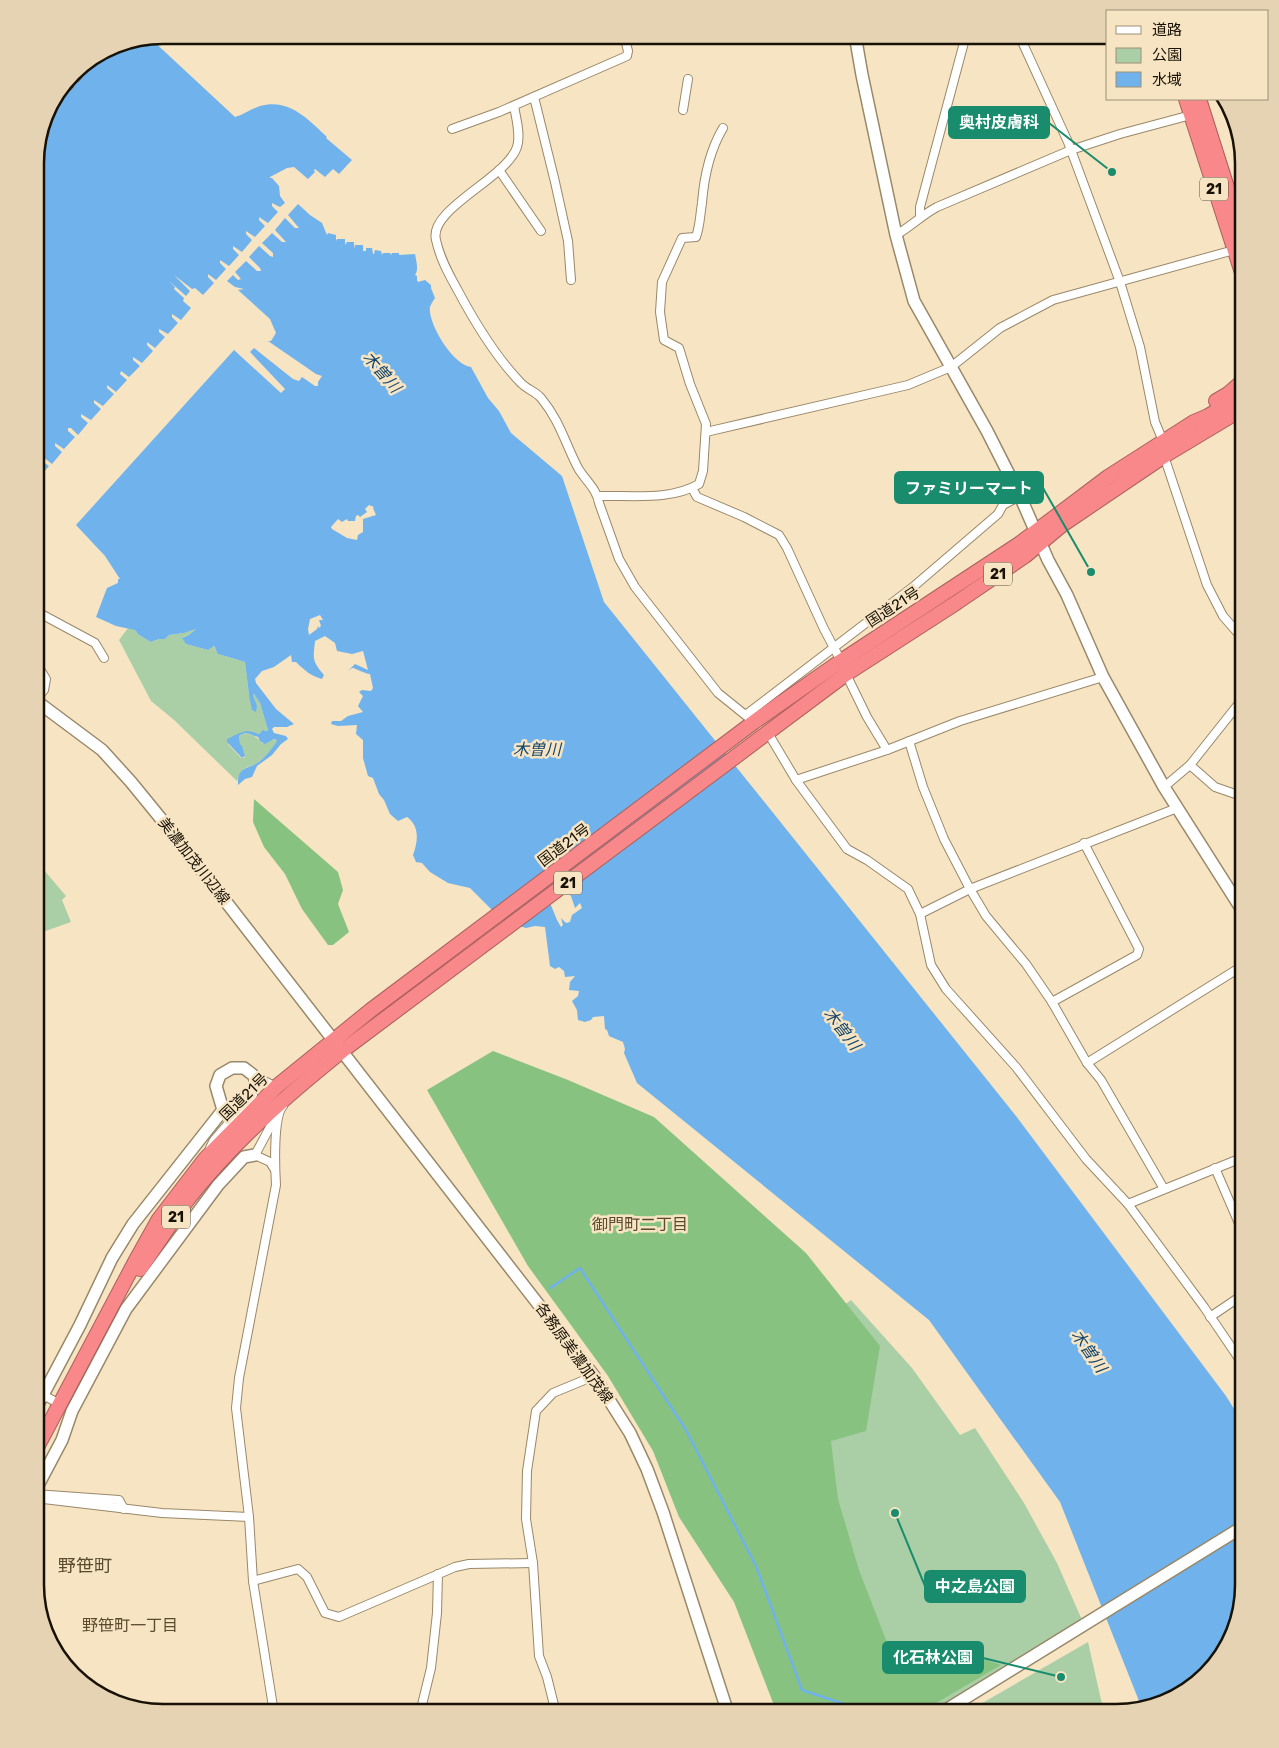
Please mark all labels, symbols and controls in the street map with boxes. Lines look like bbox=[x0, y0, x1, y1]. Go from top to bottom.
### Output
legend bbox=[1106, 10, 1269, 100]
text: 道路 bbox=[1152, 21, 1182, 39]
text: 公園 bbox=[1152, 46, 1182, 64]
text: 水域 bbox=[1152, 71, 1182, 89]
callout: 奥村皮膚科 bbox=[949, 107, 1049, 138]
text: 奥村皮膚科 bbox=[959, 113, 1039, 132]
road number: 21 bbox=[1200, 178, 1228, 200]
water label: 木曽川 bbox=[359, 348, 406, 398]
callout: ファミリーマート bbox=[895, 472, 1043, 503]
text: ファミリーマート bbox=[905, 479, 1033, 498]
road number: 21 bbox=[984, 562, 1012, 586]
street label: 国道21号 bbox=[863, 583, 923, 631]
water label: 木曽川 bbox=[513, 740, 563, 759]
street label: 美濃加茂川辺線 bbox=[155, 814, 233, 908]
street label: 国道21号 bbox=[535, 820, 593, 870]
road number: 21 bbox=[554, 871, 582, 894]
water label: 木曽川 bbox=[820, 1004, 865, 1055]
street label: 国道21号 bbox=[216, 1070, 272, 1124]
road number: 21 bbox=[162, 1206, 190, 1228]
district label: 御門町二丁目 bbox=[592, 1215, 688, 1234]
street label: 各務原美濃加茂線 bbox=[531, 1299, 617, 1407]
water label: 木曽川 bbox=[1067, 1326, 1112, 1378]
district label: 野笹町 bbox=[58, 1555, 112, 1577]
callout: 中之島公園 bbox=[925, 1571, 1025, 1602]
text: 中之島公園 bbox=[935, 1577, 1015, 1596]
district label: 野笹町一丁目 bbox=[82, 1616, 178, 1635]
callout: 化石林公園 bbox=[883, 1642, 983, 1673]
text: 化石林公園 bbox=[893, 1648, 973, 1667]

